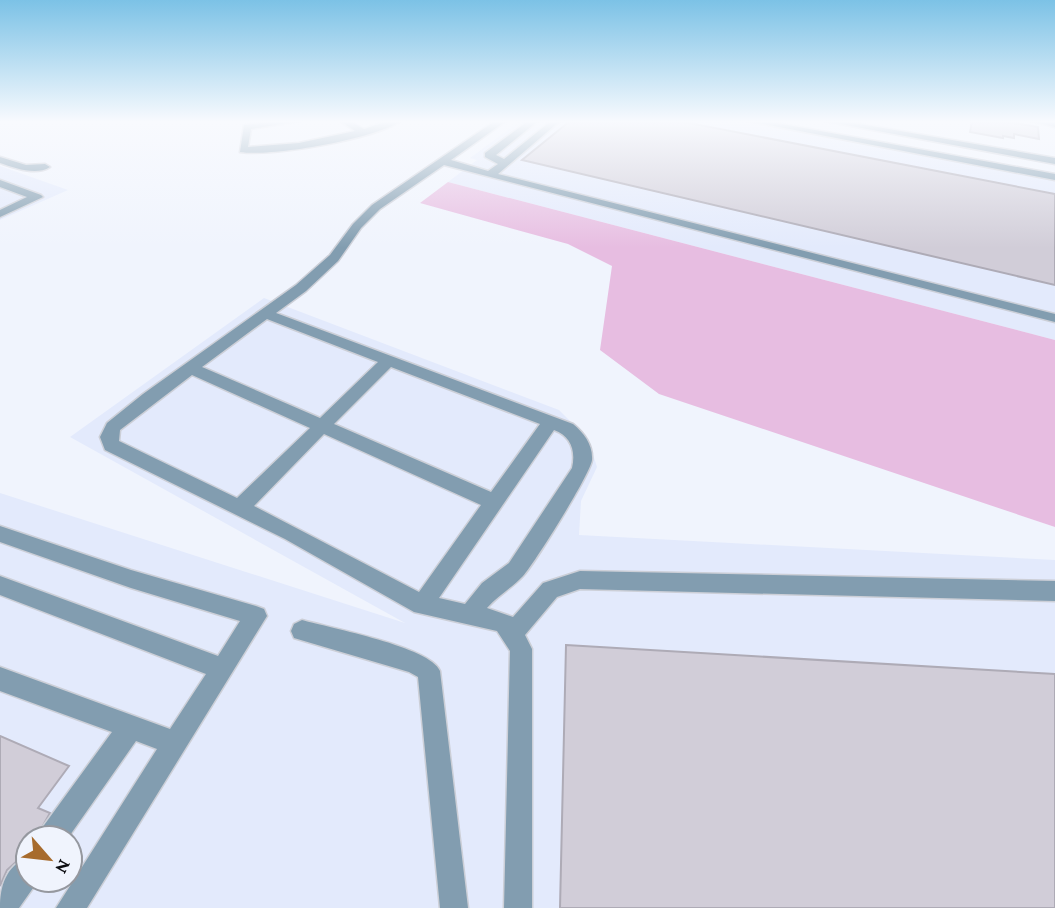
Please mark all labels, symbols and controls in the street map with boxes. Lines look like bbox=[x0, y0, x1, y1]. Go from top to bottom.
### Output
north arrow bbox=[14, 824, 84, 894]
text: N bbox=[51, 856, 76, 877]

